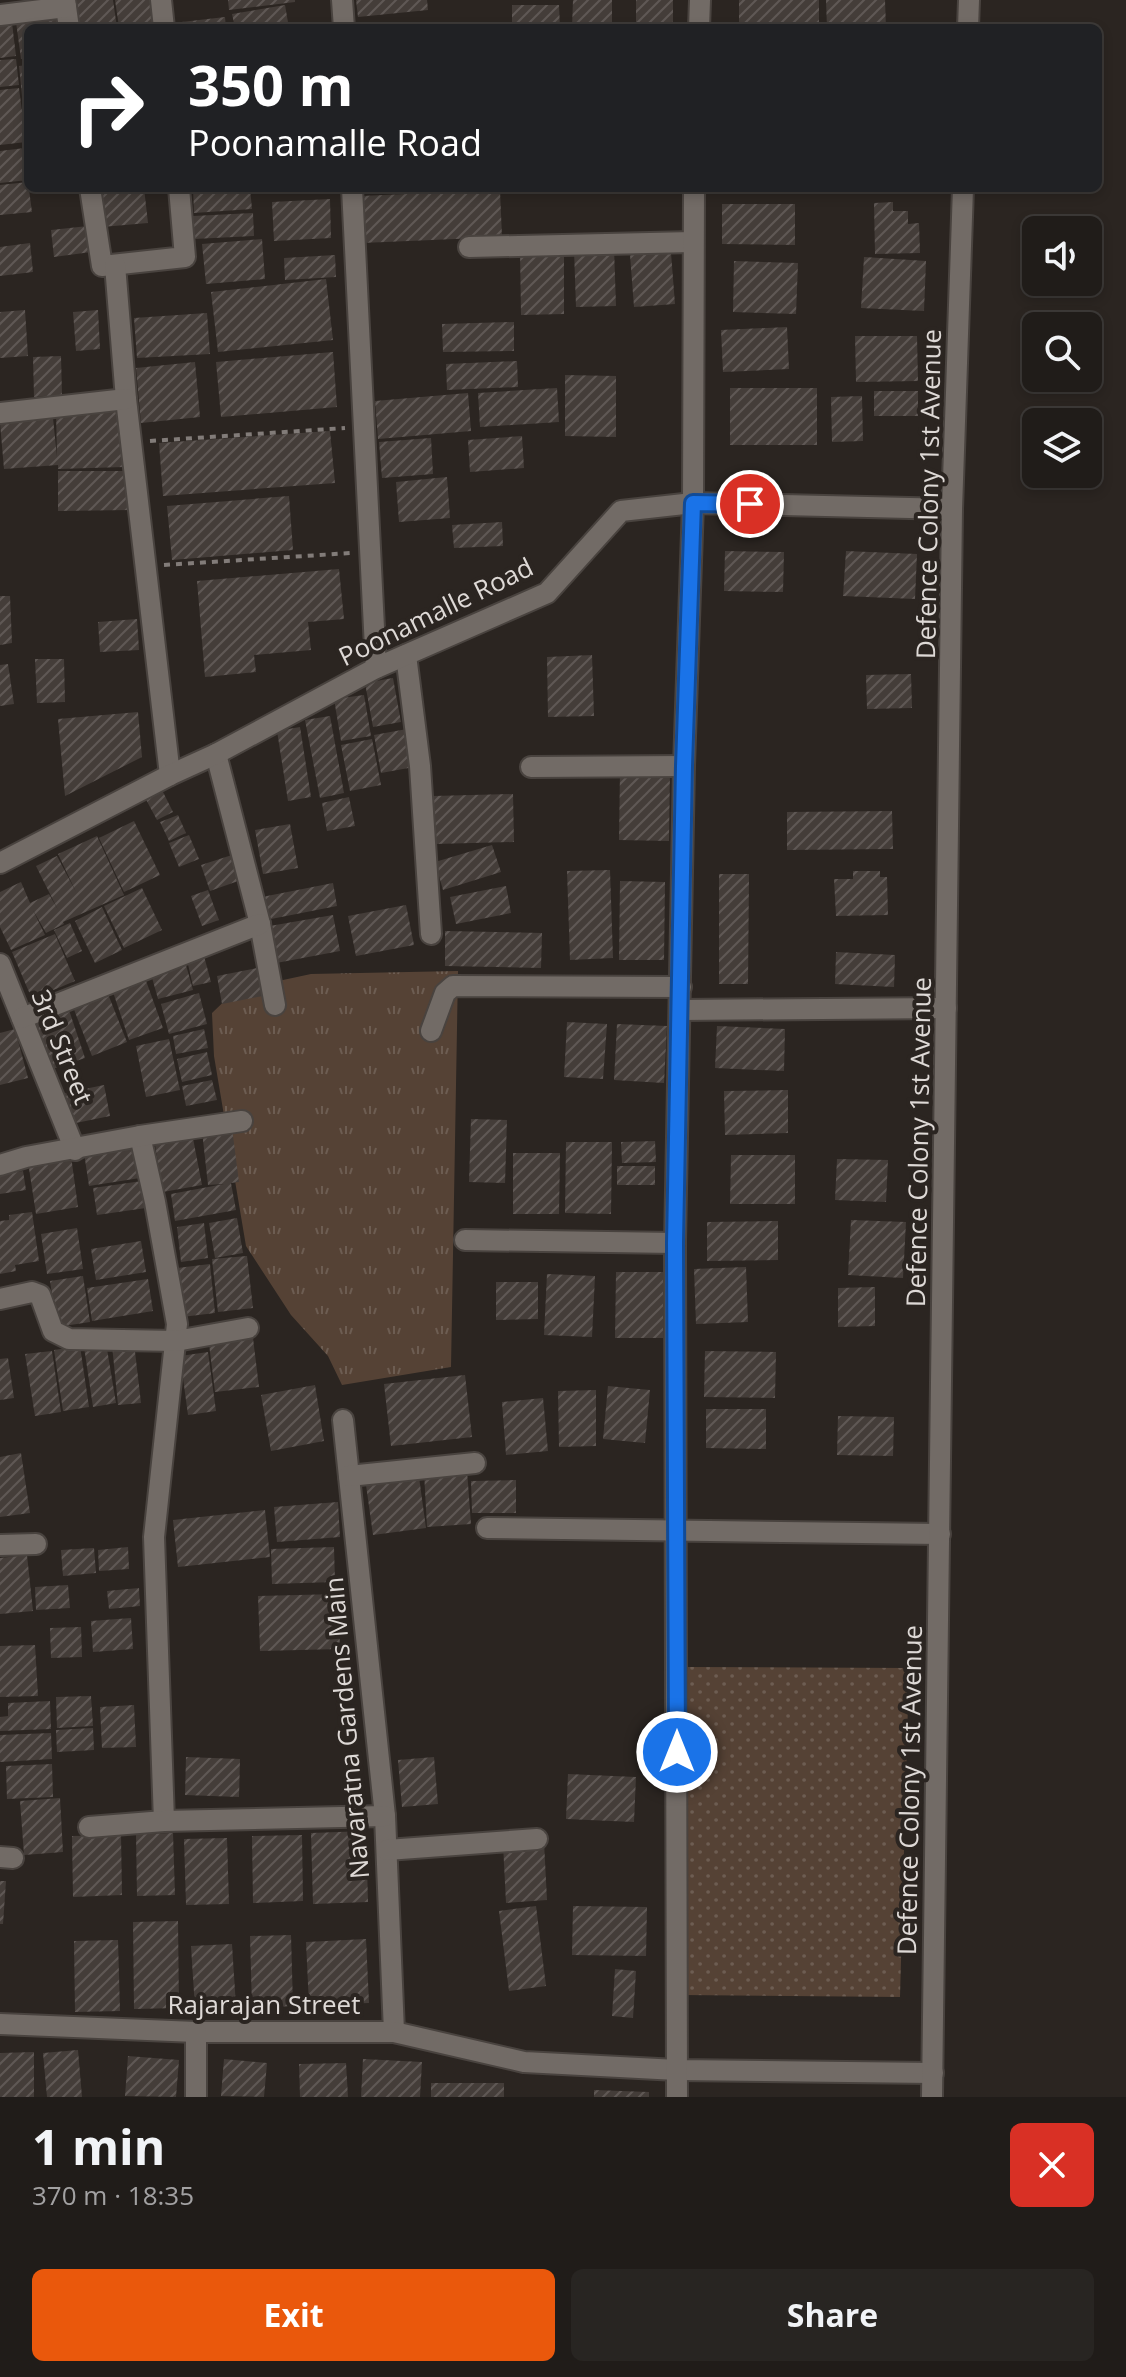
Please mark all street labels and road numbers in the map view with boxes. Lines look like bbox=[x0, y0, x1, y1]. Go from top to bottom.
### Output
street label: Defence Colony 1st Avenue bbox=[907, 329, 949, 659]
street label: Poonamalle Road bbox=[332, 548, 539, 674]
street label: Defence Colony 1st Avenue bbox=[897, 977, 939, 1307]
street label: 3rd Street bbox=[24, 984, 102, 1109]
street label: Navaratna Gardens Main bbox=[315, 1576, 377, 1881]
street label: Defence Colony 1st Avenue bbox=[888, 1625, 930, 1955]
street label: Rajarajan Street bbox=[168, 1986, 360, 2022]

